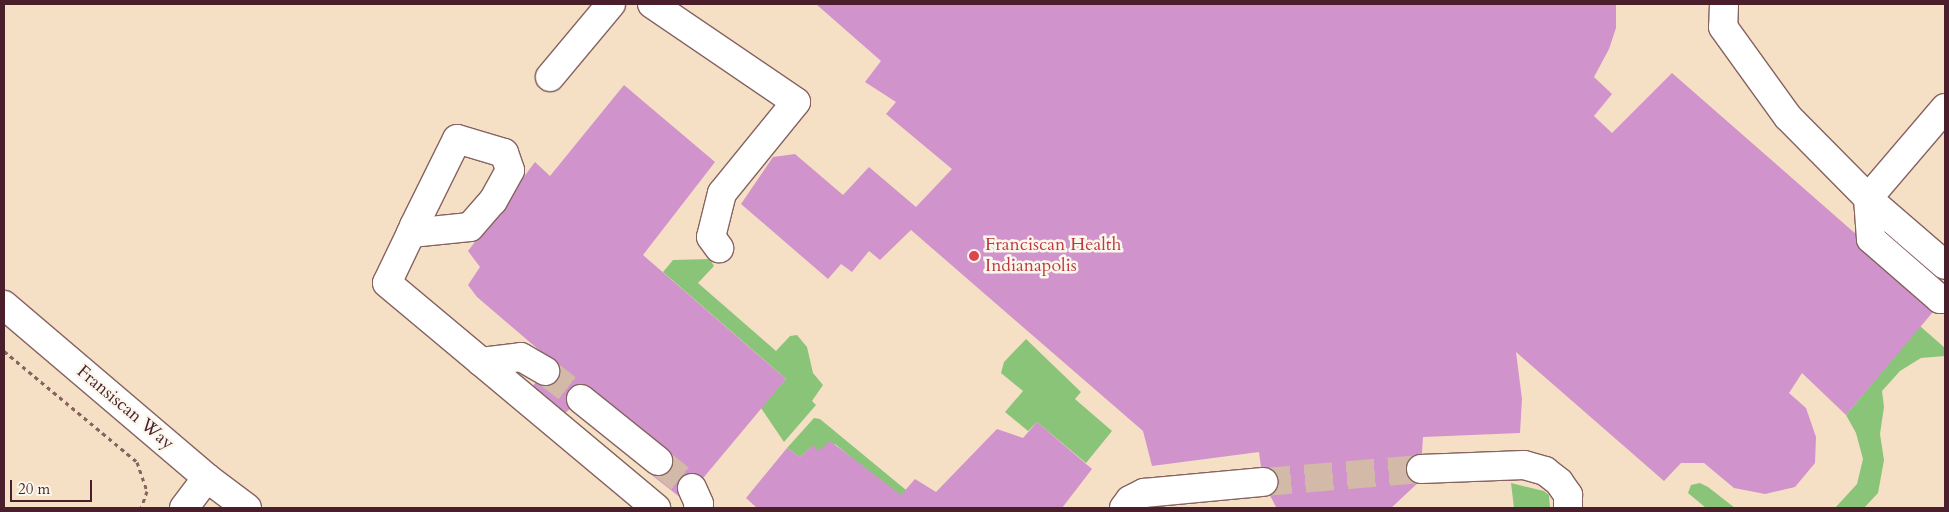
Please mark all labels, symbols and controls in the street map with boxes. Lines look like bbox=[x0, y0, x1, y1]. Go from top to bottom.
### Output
place label: Franciscan Health Indianapolis bbox=[985, 235, 1121, 278]
marker: Franciscan Health Indianapolis bbox=[967, 249, 981, 263]
street label: Fransiscan Way bbox=[72, 361, 178, 455]
scale bar bbox=[12, 470, 95, 502]
text: 20 m bbox=[18, 479, 50, 499]

